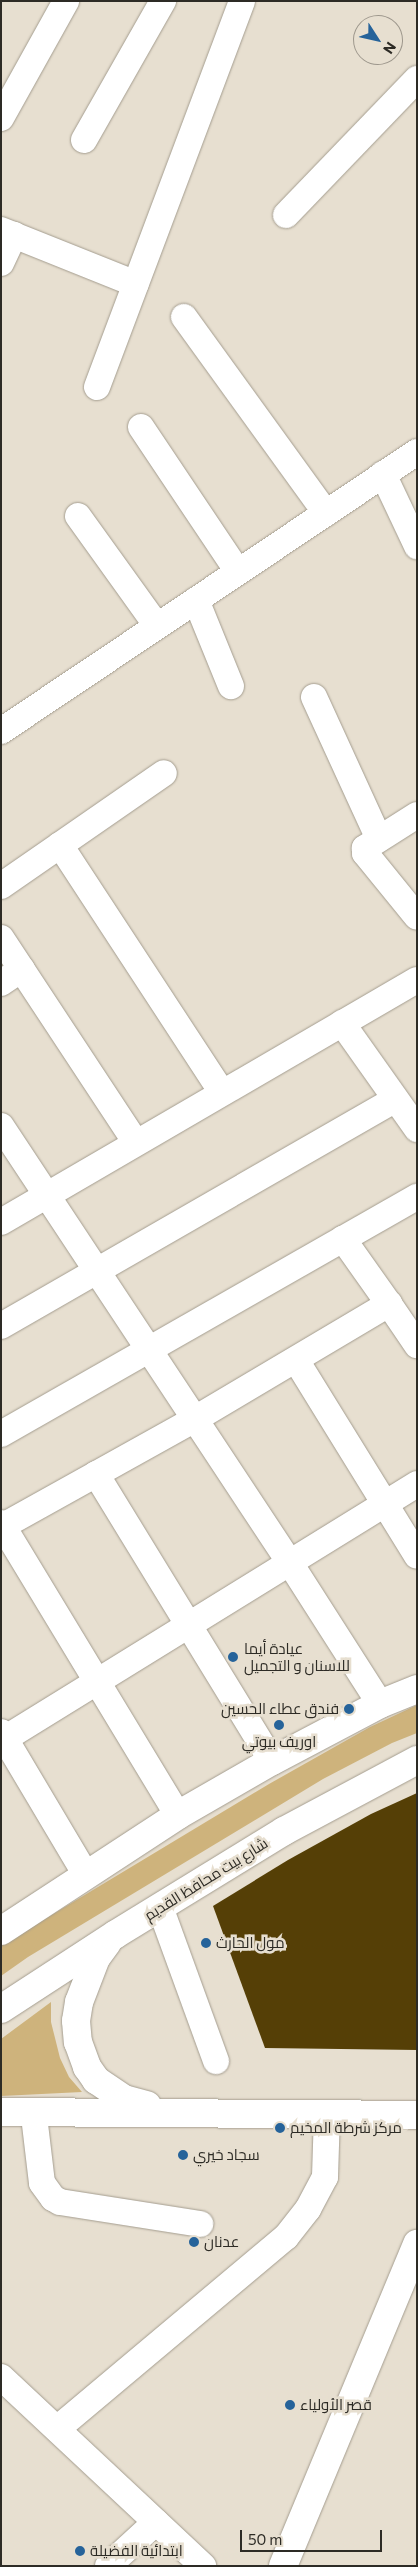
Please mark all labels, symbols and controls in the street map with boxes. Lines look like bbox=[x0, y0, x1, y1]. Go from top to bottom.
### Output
north arrow bbox=[353, 15, 403, 65]
text: N bbox=[380, 39, 400, 57]
place label: عيادة أيما للاسنان و التجميل bbox=[244, 1639, 350, 1674]
marker: عيادة أيما للاسنان و التجميل bbox=[226, 1650, 240, 1664]
place label: فندق عطاء الحسين bbox=[221, 1700, 339, 1718]
marker: فندق عطاء الحسين bbox=[343, 1703, 355, 1715]
marker: اوريف بيوتي bbox=[273, 1719, 285, 1731]
place label: اوريف بيوتي bbox=[242, 1733, 316, 1751]
street label: شارع بيت محافظ القديم bbox=[141, 1834, 271, 1924]
place label: مول الحارث bbox=[216, 1934, 285, 1952]
marker: مول الحارث bbox=[200, 1937, 212, 1949]
place label: مركز شرطة المخيم bbox=[290, 2119, 402, 2137]
marker: مركز شرطة المخيم bbox=[274, 2122, 286, 2134]
place label: سجاد خيري bbox=[193, 2146, 260, 2164]
marker: سجاد خيري bbox=[177, 2149, 189, 2161]
place label: عدنان bbox=[204, 2233, 239, 2251]
marker: عدنان bbox=[188, 2236, 200, 2248]
place label: قصر الأولياء bbox=[300, 2396, 372, 2414]
marker: قصر الأولياء bbox=[284, 2399, 296, 2411]
scale bar bbox=[243, 2520, 386, 2552]
text: 50 m bbox=[248, 2530, 282, 2548]
place label: ابتدائية الفضيلة bbox=[90, 2542, 183, 2560]
marker: ابتدائية الفضيلة bbox=[74, 2545, 86, 2557]

